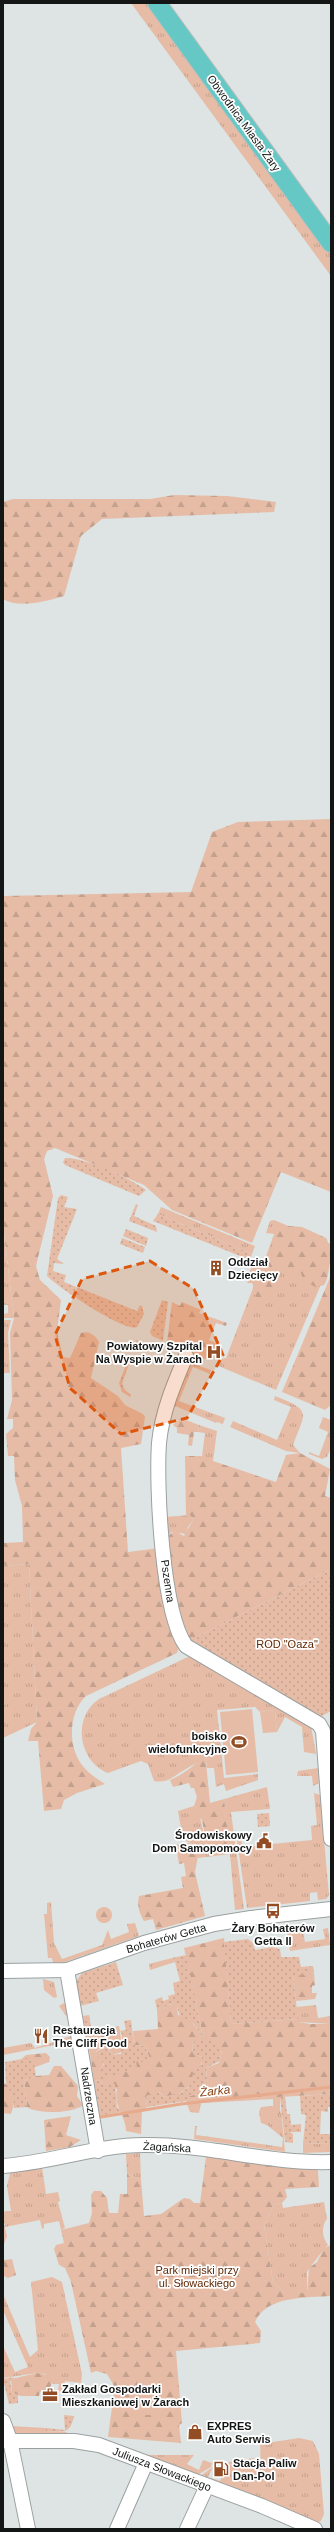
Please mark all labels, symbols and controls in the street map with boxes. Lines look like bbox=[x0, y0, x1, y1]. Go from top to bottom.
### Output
street label: Obwodnica Miasta Żary bbox=[205, 73, 283, 174]
place label: Oddział Dziecięcy bbox=[228, 1256, 279, 1281]
building icon: Oddział Dziecięcy bbox=[207, 1259, 225, 1277]
place label: Powiatowy Szpital Na Wyspie w Żarach bbox=[96, 1340, 202, 1365]
hospital icon: Powiatowy Szpital Na Wyspie w Żarach bbox=[205, 1343, 223, 1361]
street label: Pszenna bbox=[159, 1559, 177, 1604]
park label: ROD "Oaza" bbox=[256, 1638, 318, 1650]
place label: boisko wielofunkcyjne bbox=[147, 1730, 227, 1755]
sports icon: boisko wielofunkcyjne bbox=[230, 1733, 248, 1751]
place label: Środowiskowy Dom Samopomocy bbox=[152, 1829, 253, 1854]
public building icon: Środowiskowy Dom Samopomocy bbox=[255, 1832, 273, 1850]
bus stop icon: Żary Bohaterów Getta II bbox=[264, 1902, 282, 1920]
street label: Bohaterów Getta bbox=[125, 1921, 208, 1955]
place label: Żary Bohaterów Getta II bbox=[231, 1922, 315, 1947]
place label: Restauracja The Cliff Food bbox=[53, 2024, 127, 2049]
restaurant icon: Restauracja The Cliff Food bbox=[32, 2027, 50, 2045]
street label: Nadrzeczna bbox=[78, 2066, 100, 2127]
water label: Żarka bbox=[198, 2082, 231, 2100]
street label: Żagańska bbox=[143, 2140, 192, 2154]
park label: Park miejski przy ul. Słowackiego bbox=[155, 2264, 239, 2289]
place label: Zakład Gospodarki Mieszkaniowej w Żarach bbox=[62, 2383, 189, 2408]
office icon: Zakład Gospodarki Mieszkaniowej w Żarach bbox=[41, 2386, 59, 2404]
place label: EXPRES Auto Serwis bbox=[207, 2420, 271, 2445]
shop icon: EXPRES Auto Serwis bbox=[186, 2423, 204, 2441]
street label: Juliusza Słowackiego bbox=[111, 2445, 213, 2493]
place label: Stacja Paliw Dan-Pol bbox=[233, 2457, 297, 2482]
fuel station icon: Stacja Paliw Dan-Pol bbox=[212, 2460, 230, 2478]

